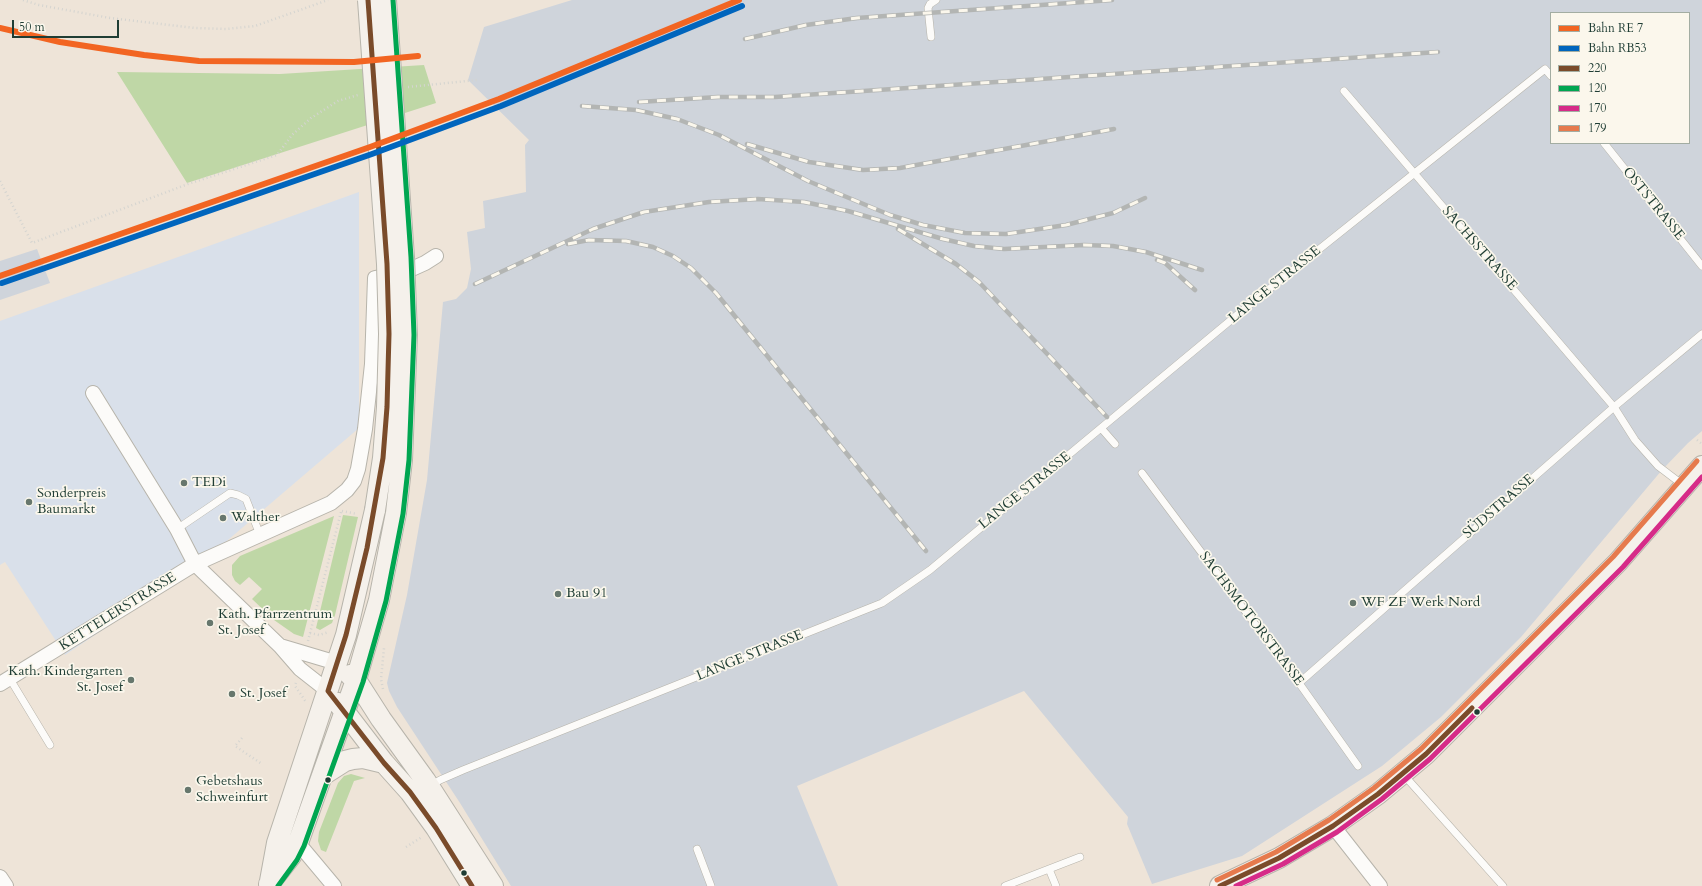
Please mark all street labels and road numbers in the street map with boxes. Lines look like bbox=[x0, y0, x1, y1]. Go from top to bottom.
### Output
street label: OSTSTRASSE bbox=[1618, 164, 1688, 244]
street label: SACHSSTRASSE bbox=[1438, 203, 1520, 295]
street label: LANGE STRASSE bbox=[1226, 243, 1324, 327]
street label: LANGE STRASSE bbox=[976, 449, 1074, 533]
street label: SÜDSTRASSE bbox=[1460, 471, 1538, 543]
street label: SACHSMOTORSTRASSE bbox=[1195, 549, 1307, 689]
street label: KETTELERSTRASSE bbox=[56, 569, 180, 655]
street label: LANGE STRASSE bbox=[694, 627, 806, 685]

